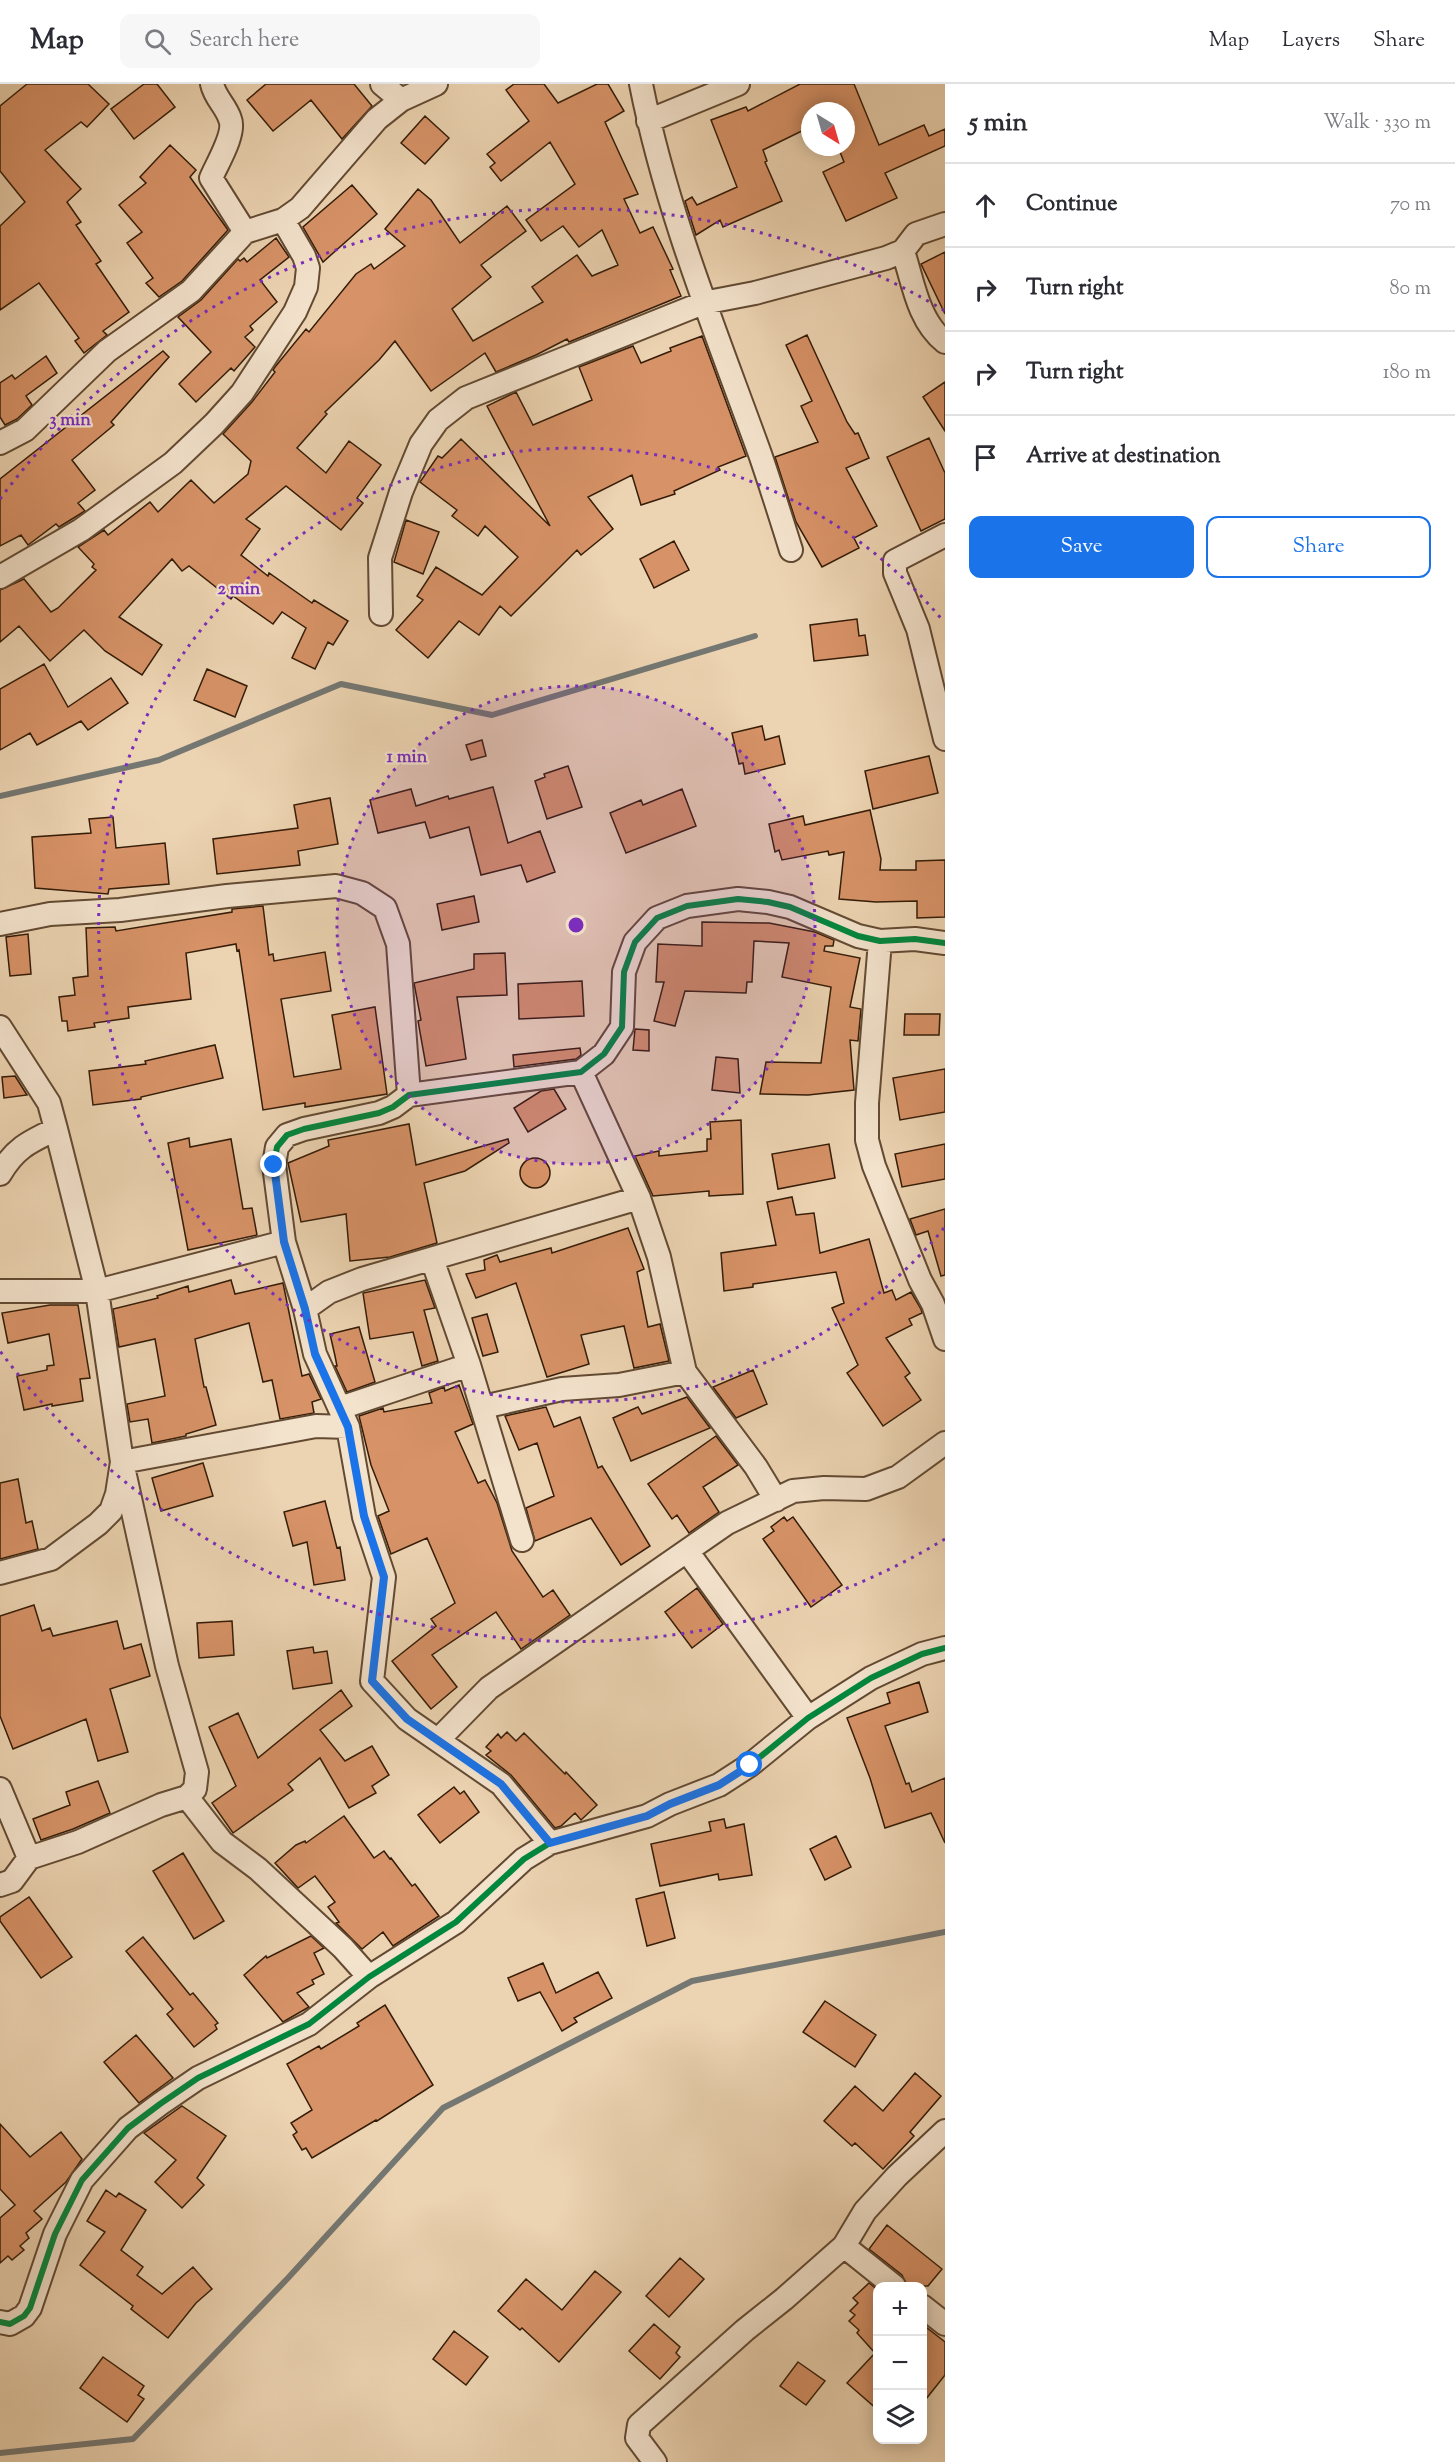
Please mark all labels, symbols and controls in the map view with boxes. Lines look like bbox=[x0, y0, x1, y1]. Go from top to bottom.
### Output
search box bbox=[120, 14, 540, 68]
text: Map bbox=[30, 21, 84, 61]
icon: search bbox=[141, 25, 174, 58]
text: Search here bbox=[189, 25, 299, 57]
text: Map bbox=[1209, 26, 1249, 56]
text: Layers bbox=[1282, 26, 1340, 56]
text: Share bbox=[1373, 26, 1425, 56]
north arrow bbox=[801, 102, 855, 156]
text: 5 min bbox=[969, 105, 1028, 142]
text: Walk · 330 m bbox=[1323, 109, 1431, 138]
icon: ahead bbox=[969, 189, 1002, 222]
text: Continue bbox=[1026, 189, 1117, 221]
text: 70 m bbox=[1390, 191, 1431, 220]
icon: right bbox=[969, 273, 1002, 306]
text: Turn right bbox=[1026, 273, 1123, 305]
text: 80 m bbox=[1390, 275, 1431, 304]
icon: right bbox=[969, 357, 1002, 390]
text: Turn right bbox=[1026, 357, 1123, 389]
text: 180 m bbox=[1383, 359, 1431, 388]
text: 3 min bbox=[49, 408, 91, 434]
icon: arrive bbox=[969, 441, 1002, 474]
text: Arrive at destination bbox=[1026, 441, 1221, 473]
button: Save bbox=[969, 516, 1194, 578]
button: Share bbox=[1206, 516, 1431, 578]
text: 2 min bbox=[218, 577, 261, 603]
text: 1 min bbox=[387, 745, 428, 771]
centre of rings bbox=[566, 915, 586, 935]
route end bbox=[260, 1151, 286, 1177]
route start bbox=[736, 1751, 762, 1777]
map controls bbox=[873, 2282, 927, 2444]
button: + bbox=[873, 2282, 927, 2336]
button: − bbox=[873, 2336, 927, 2390]
button: layers bbox=[873, 2390, 927, 2444]

